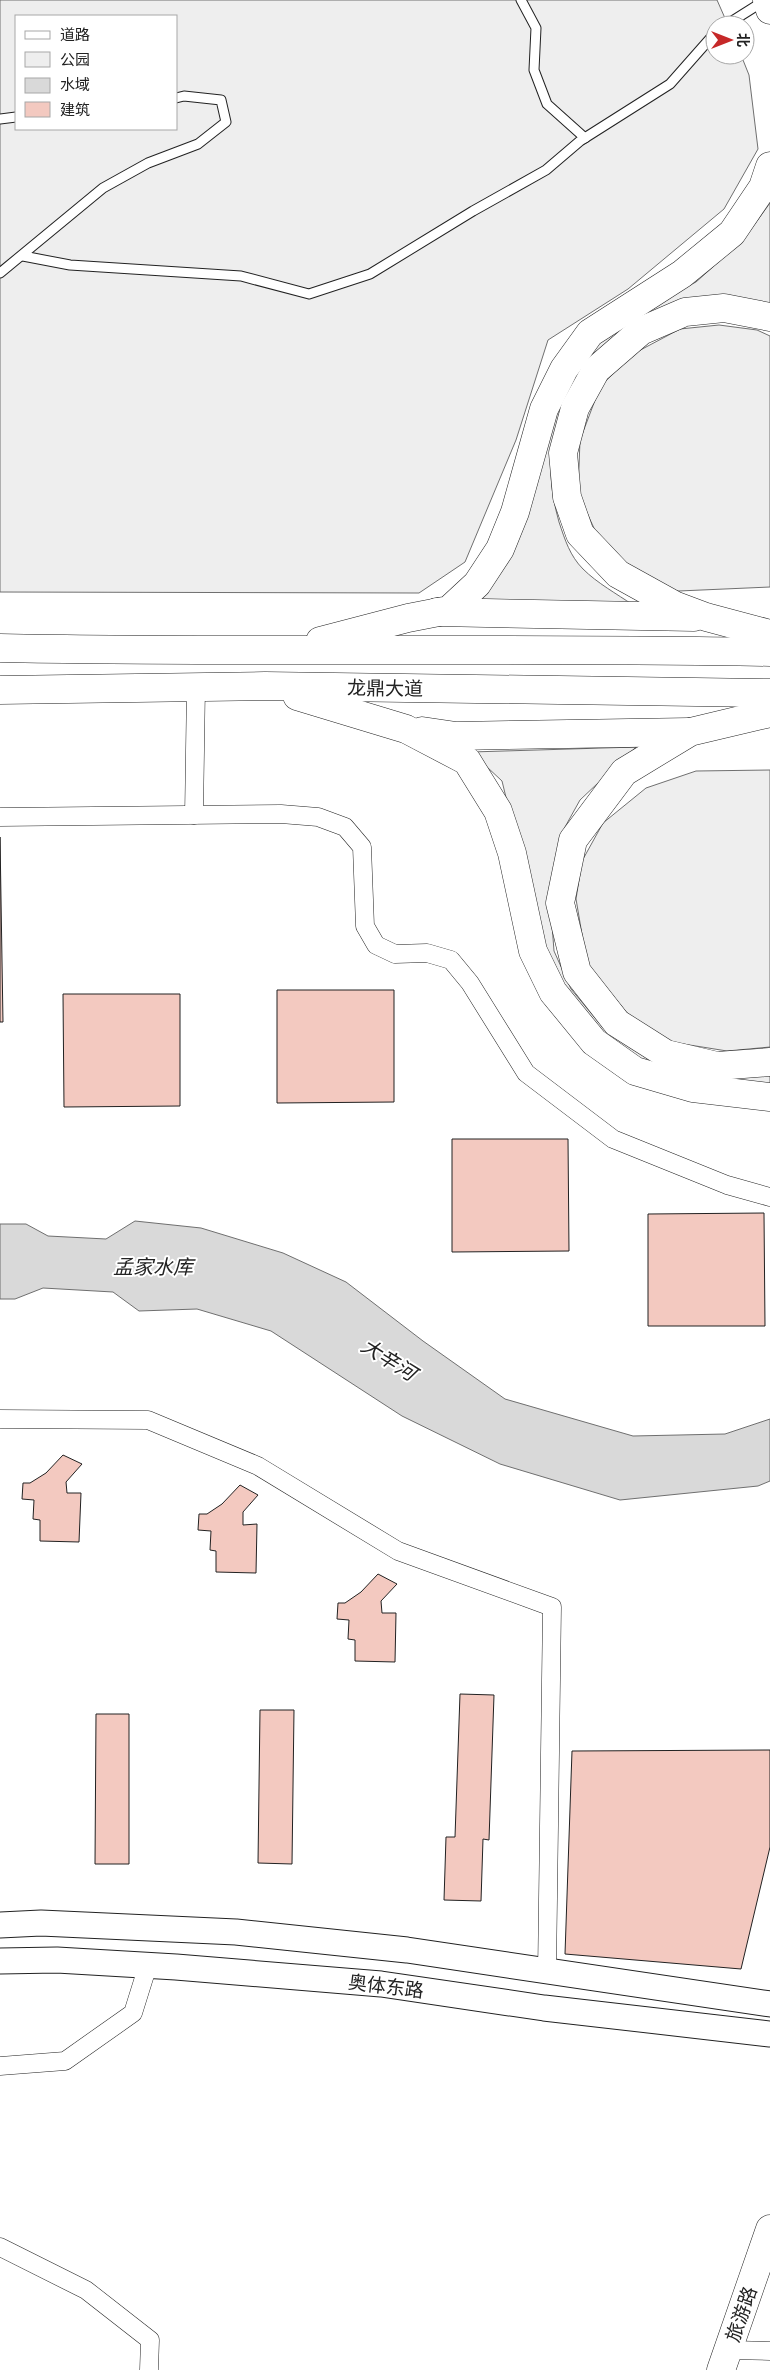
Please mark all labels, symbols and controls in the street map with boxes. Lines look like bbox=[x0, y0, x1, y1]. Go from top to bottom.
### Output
legend bbox=[15, 15, 178, 130]
north arrow bbox=[705, 15, 755, 65]
text: 道路 bbox=[60, 25, 90, 44]
text: 北 bbox=[734, 33, 752, 47]
text: 公园 bbox=[60, 50, 90, 69]
text: 水域 bbox=[60, 75, 90, 94]
text: 建筑 bbox=[60, 100, 90, 119]
street label: 龙鼎大道 bbox=[347, 675, 423, 701]
water label: 孟家水库 bbox=[113, 1254, 196, 1279]
water label: 大辛河 bbox=[357, 1333, 424, 1388]
street label: 奥体东路 bbox=[347, 1969, 425, 2003]
street label: 旅游路 bbox=[720, 2283, 762, 2345]

